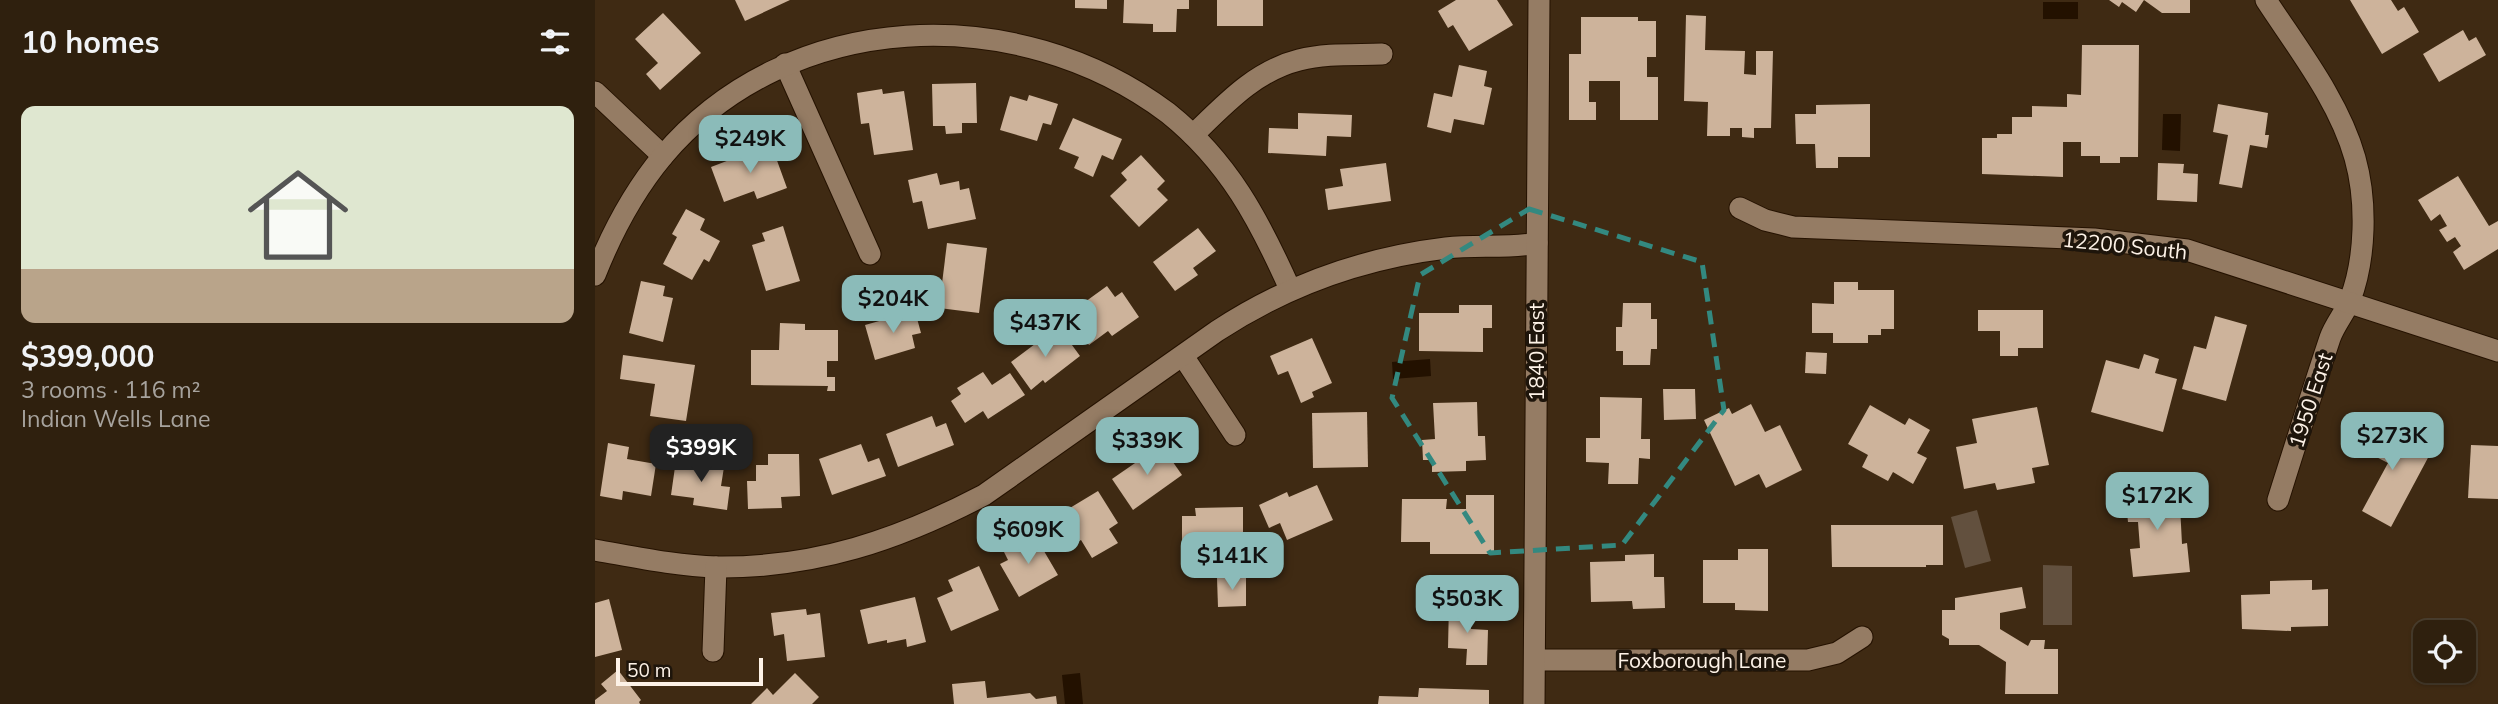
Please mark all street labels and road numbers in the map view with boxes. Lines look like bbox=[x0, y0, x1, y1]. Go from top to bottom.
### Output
street label: 12200 South bbox=[2061, 226, 2189, 264]
street label: 1840 East bbox=[1523, 303, 1549, 401]
street label: 1950 East bbox=[2282, 349, 2338, 451]
street label: Foxborough Lane bbox=[1618, 647, 1786, 673]

